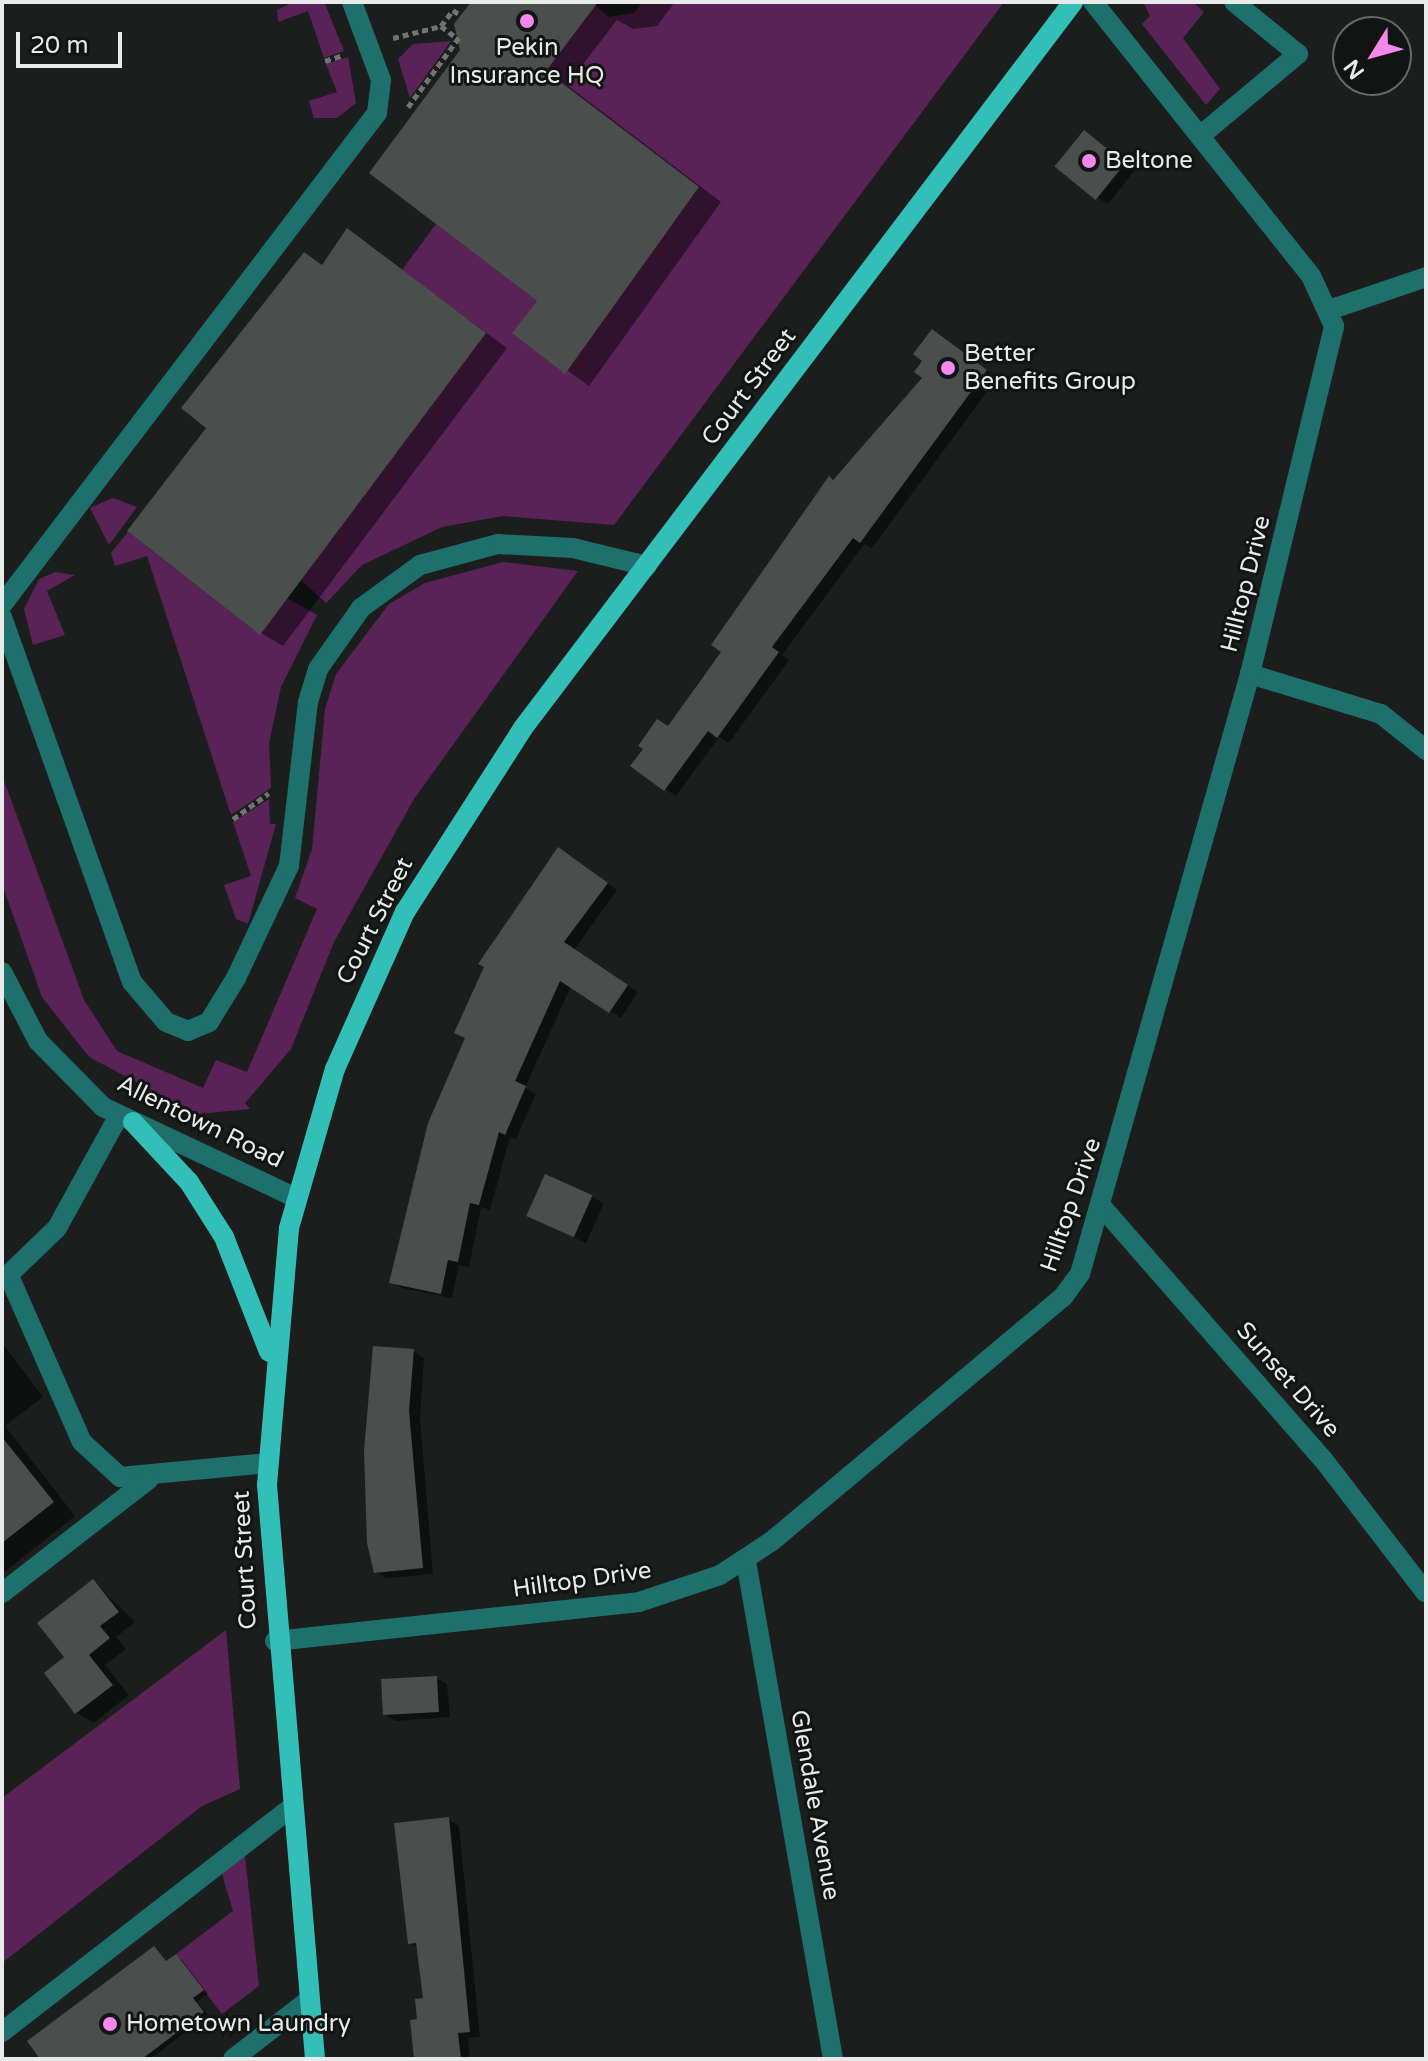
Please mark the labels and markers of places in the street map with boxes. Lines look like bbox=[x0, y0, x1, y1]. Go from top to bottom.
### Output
marker: Pekin Insurance HQ bbox=[518, 12, 536, 30]
place label: Pekin Insurance HQ bbox=[450, 34, 604, 90]
place label: Beltone bbox=[1105, 147, 1193, 175]
marker: Beltone bbox=[1080, 152, 1098, 170]
place label: Better Benefits Group bbox=[964, 340, 1136, 396]
marker: Better Benefits Group bbox=[939, 359, 957, 377]
place label: Hometown Laundry bbox=[126, 2010, 351, 2038]
marker: Hometown Laundry bbox=[101, 2015, 119, 2033]

